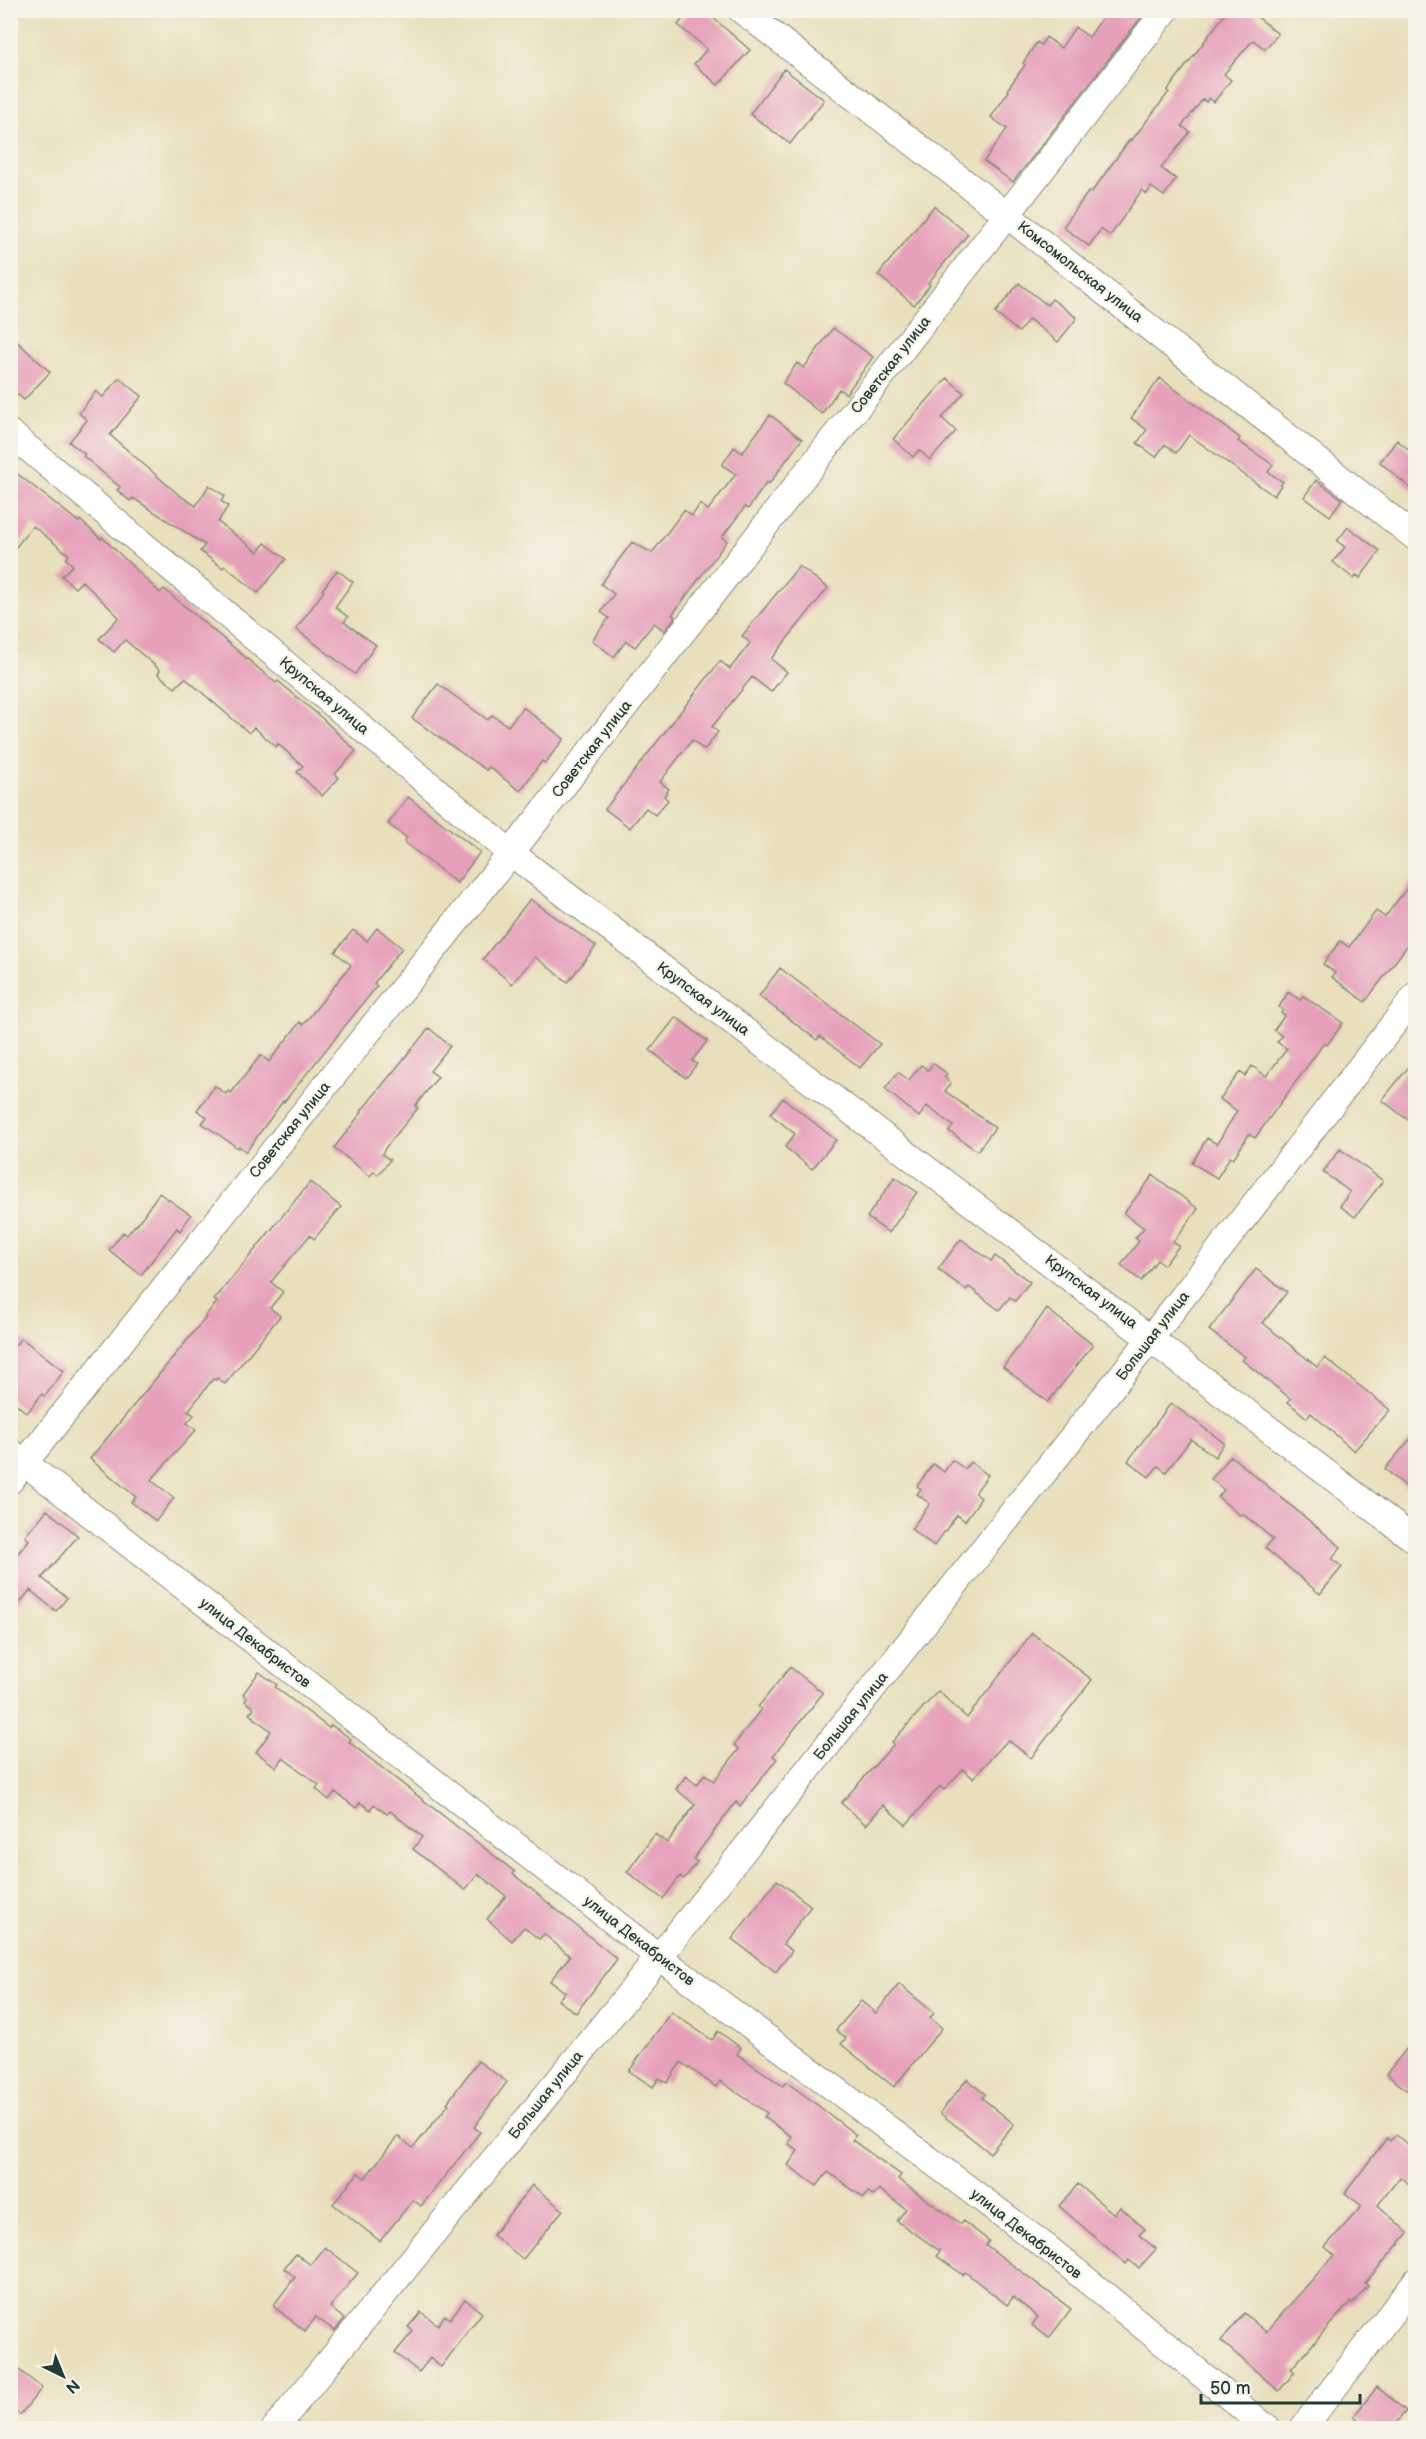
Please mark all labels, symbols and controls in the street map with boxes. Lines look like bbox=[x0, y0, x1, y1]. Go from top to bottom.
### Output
street label: Комсомольская улица bbox=[1013, 217, 1147, 327]
street label: Советская улица bbox=[847, 312, 935, 418]
street label: Крупская улица bbox=[275, 653, 373, 739]
street label: Советская улица bbox=[548, 696, 636, 802]
street label: Крупская улица bbox=[653, 958, 753, 1040]
street label: Советская улица bbox=[245, 1078, 335, 1182]
street label: Крупская улица bbox=[1041, 1251, 1141, 1333]
street label: Большая улица bbox=[1112, 1287, 1194, 1385]
street label: улица Декабристов bbox=[196, 1594, 315, 1692]
street label: Большая улица bbox=[810, 1668, 893, 1764]
street label: улица Декабристов bbox=[580, 1892, 699, 1990]
street label: Большая улица bbox=[505, 2047, 588, 2143]
street label: улица Декабристов bbox=[967, 2185, 1086, 2283]
north arrow bbox=[33, 2346, 93, 2406]
scale bar bbox=[1201, 2367, 1360, 2405]
text: N bbox=[61, 2375, 83, 2397]
text: 50 m bbox=[1210, 2378, 1251, 2399]

